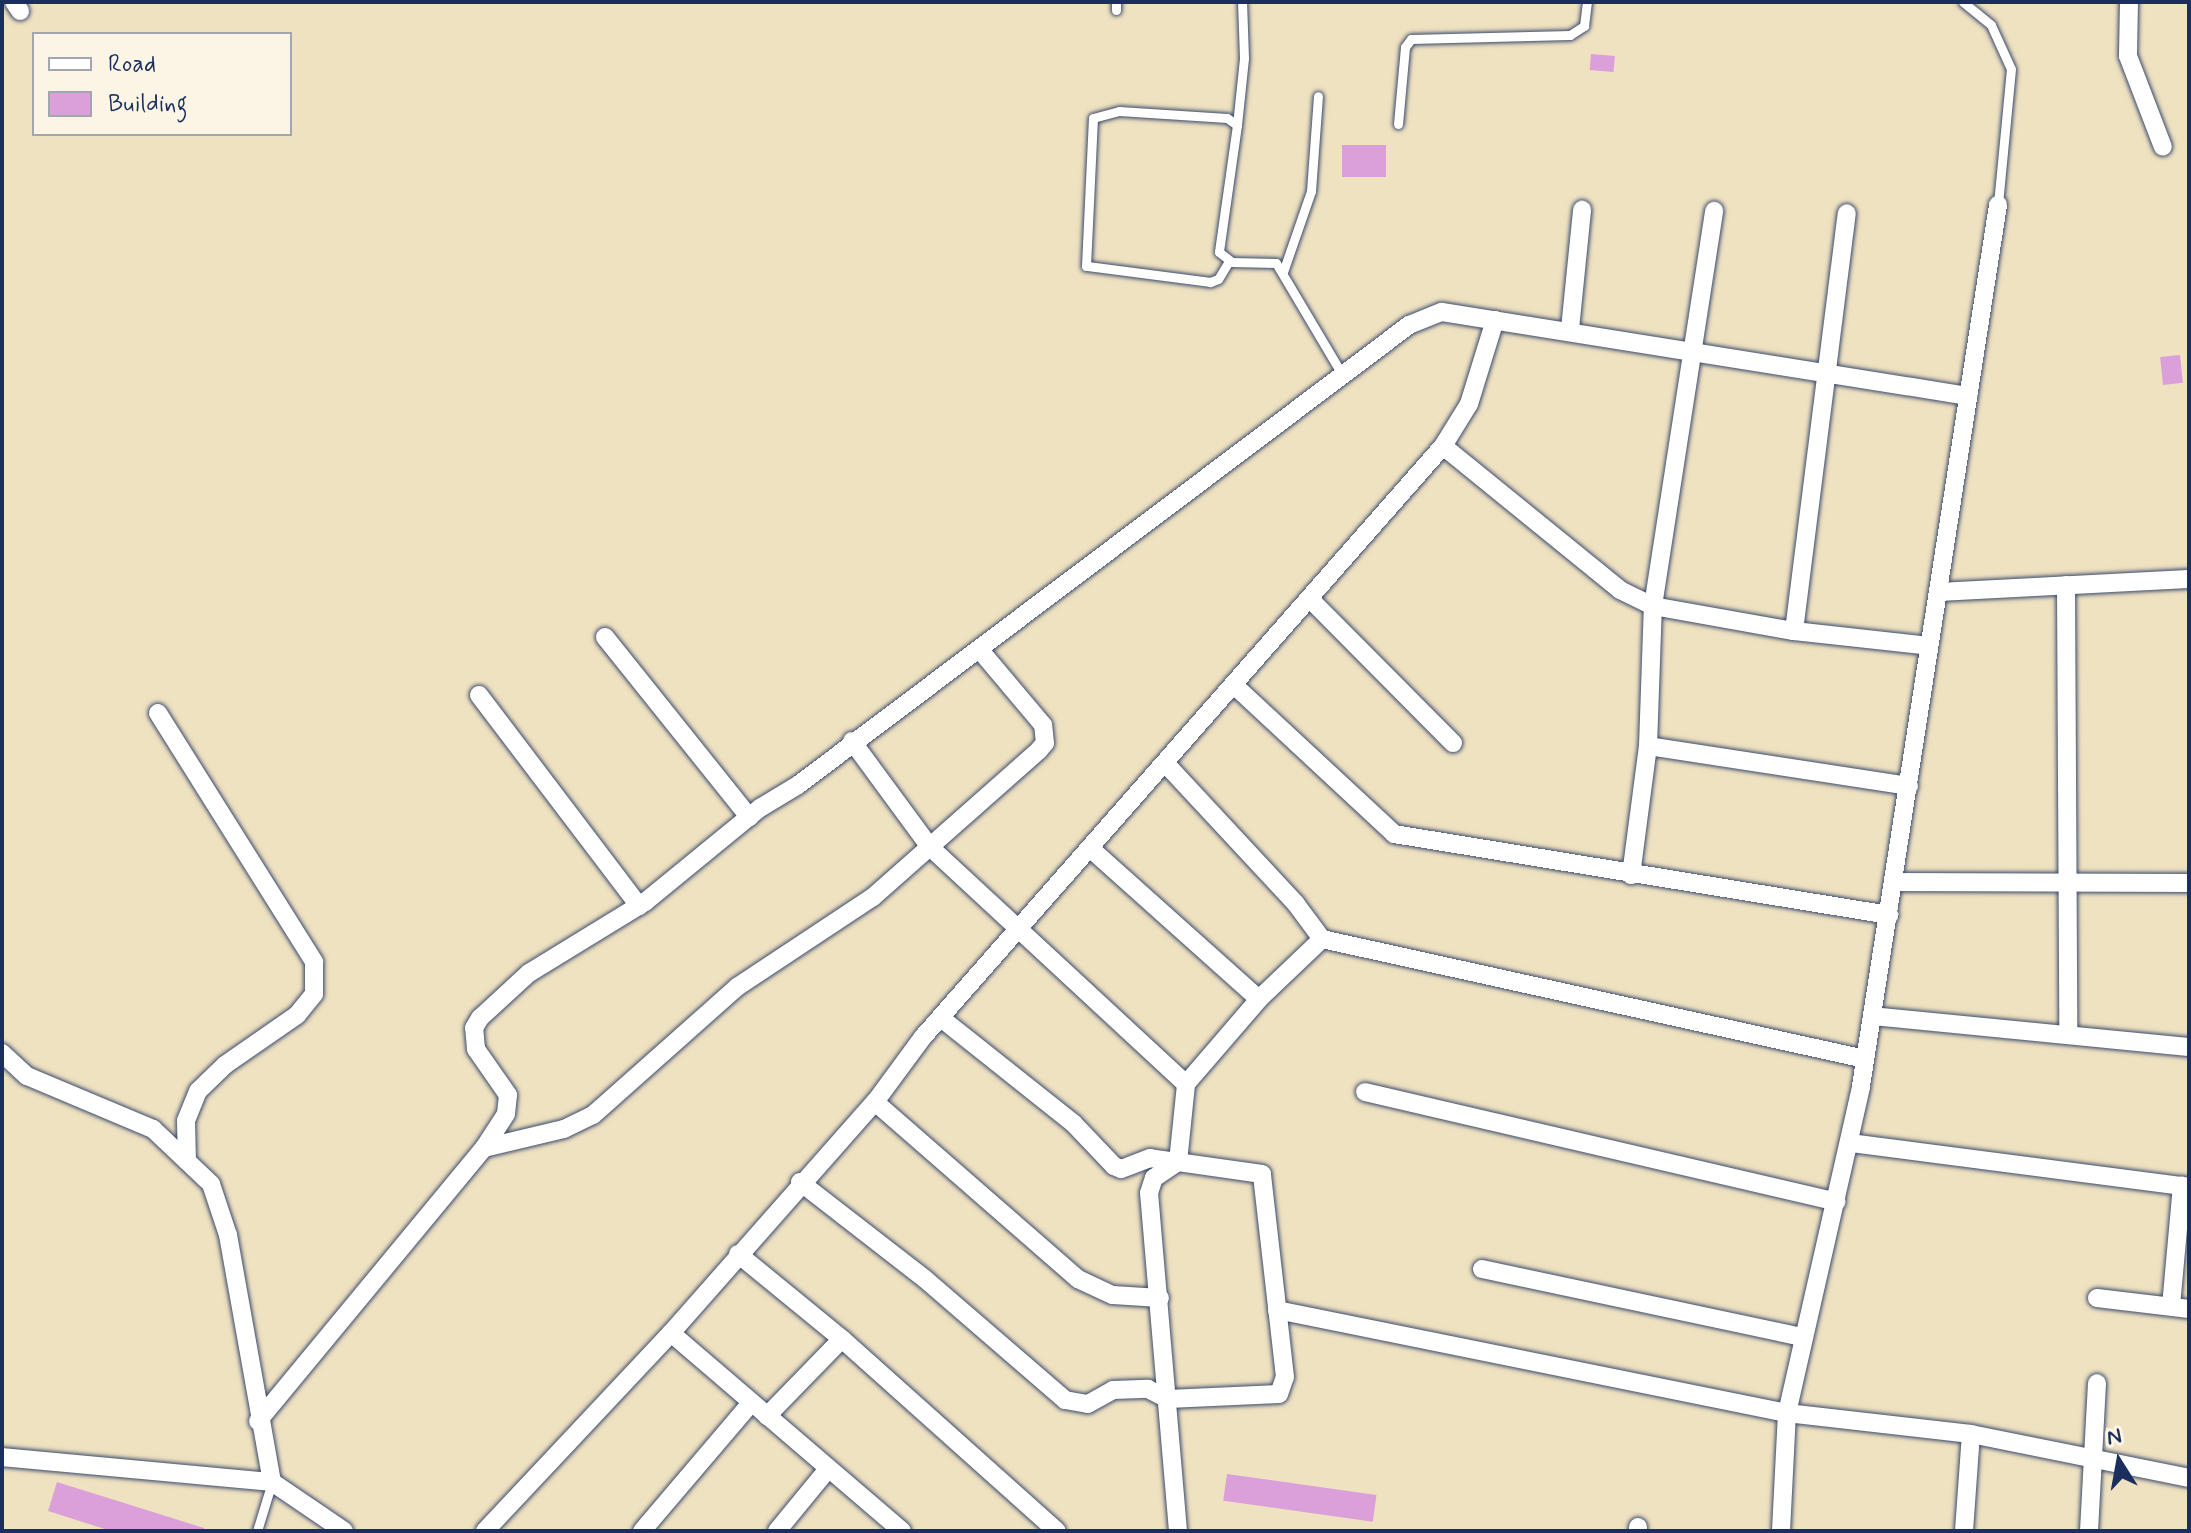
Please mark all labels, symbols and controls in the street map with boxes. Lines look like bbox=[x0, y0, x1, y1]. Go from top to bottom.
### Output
legend bbox=[32, 32, 292, 136]
text: Road bbox=[108, 49, 156, 80]
text: Building bbox=[108, 89, 188, 120]
north arrow bbox=[2079, 1421, 2159, 1501]
text: N bbox=[2105, 1422, 2124, 1453]

